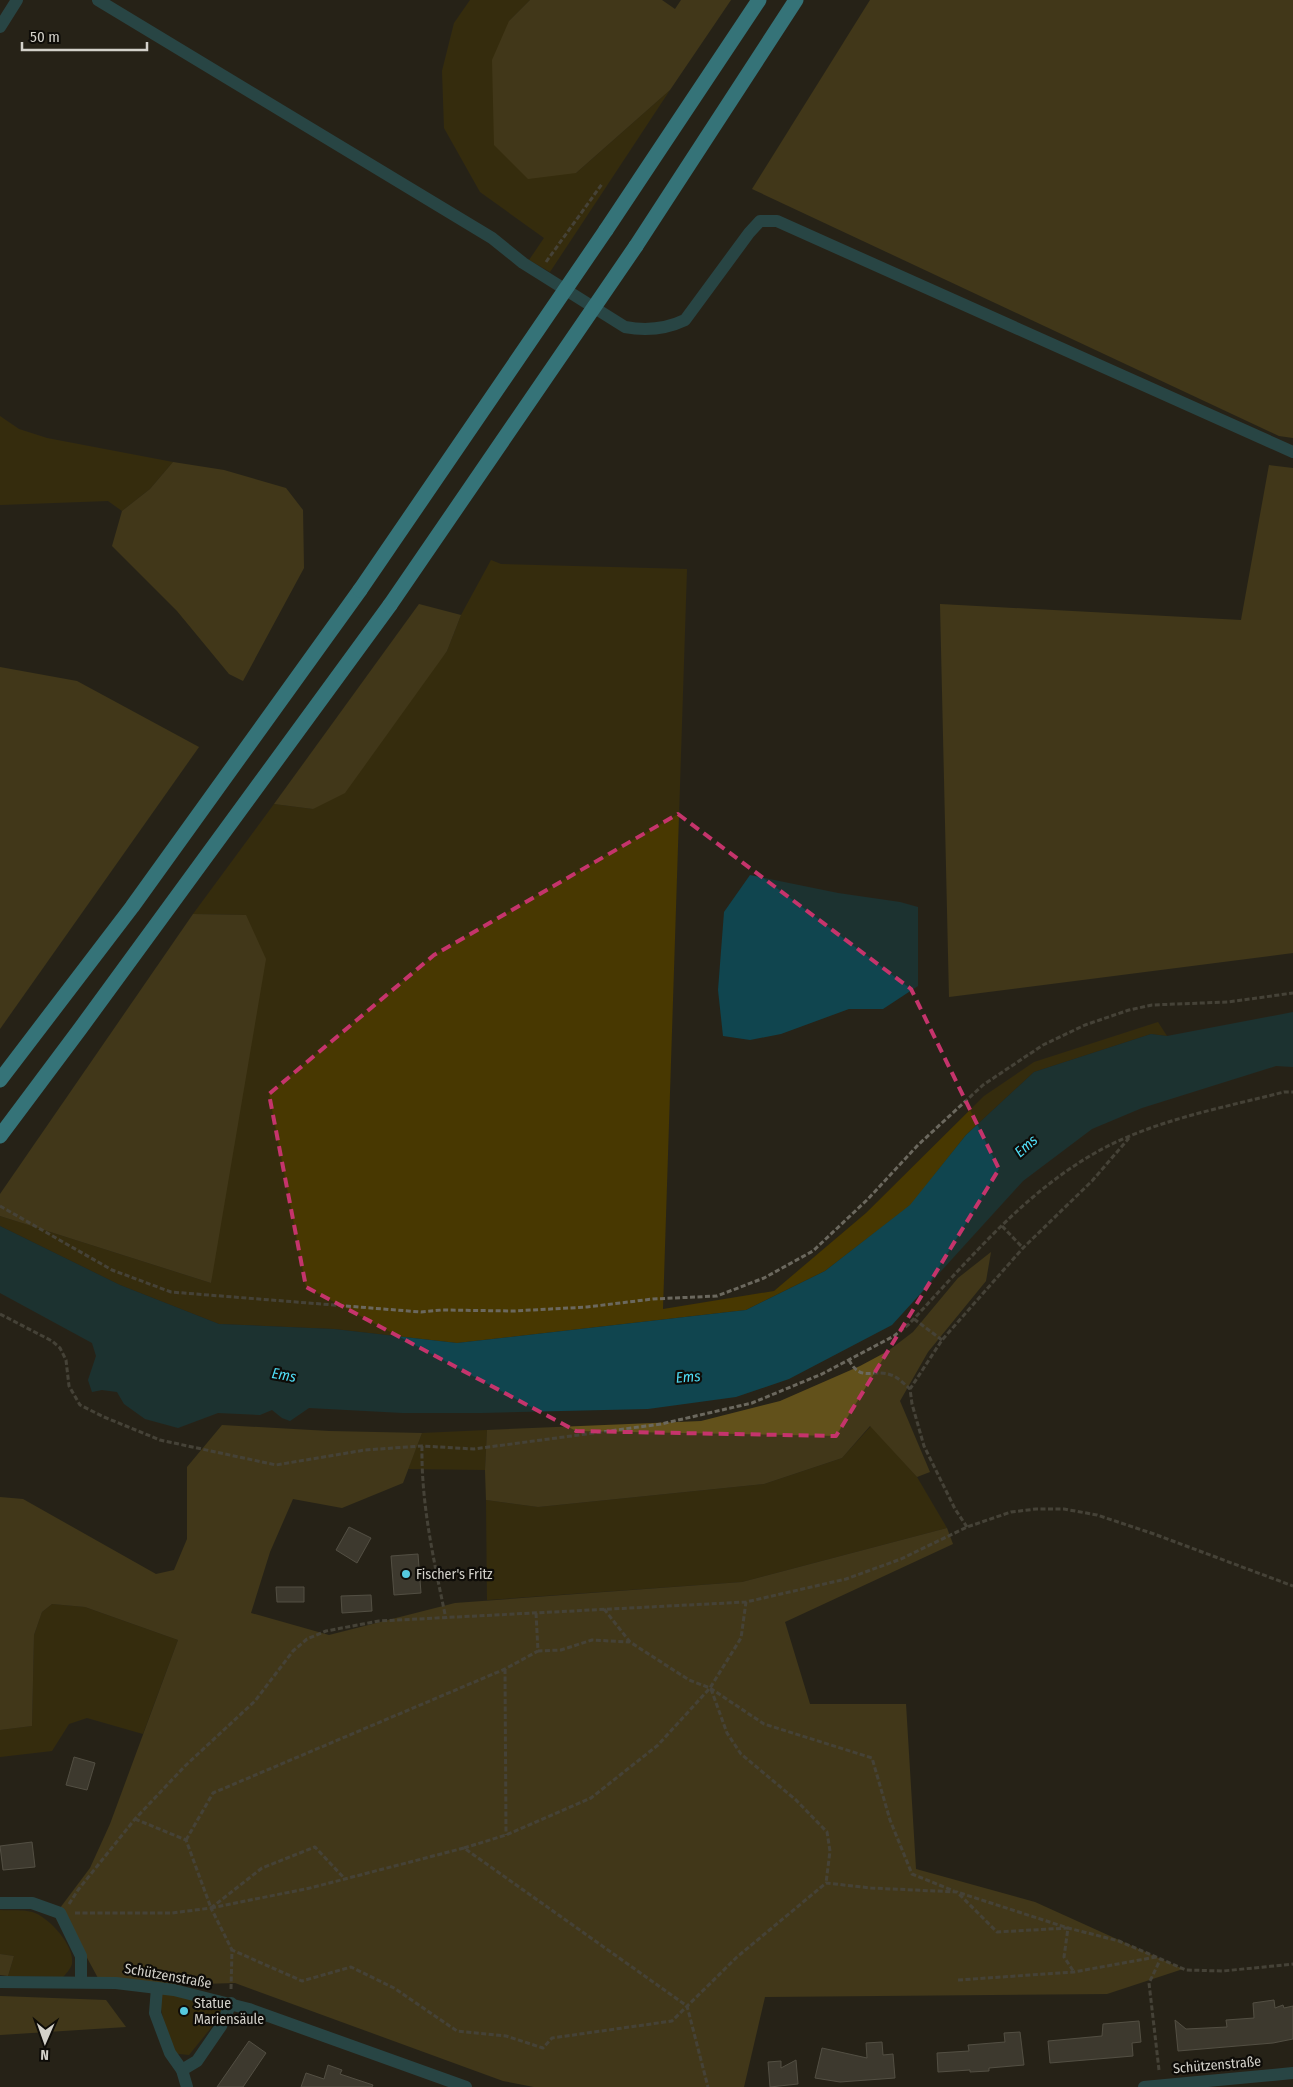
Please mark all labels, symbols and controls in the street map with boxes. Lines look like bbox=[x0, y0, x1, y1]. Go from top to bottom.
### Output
scale bar bbox=[22, 20, 148, 52]
text: 50 m bbox=[30, 28, 60, 46]
water label: Ems bbox=[1011, 1131, 1042, 1161]
water label: Ems bbox=[270, 1364, 298, 1386]
water label: Ems bbox=[675, 1367, 702, 1387]
place label: Fischer's Fritz bbox=[416, 1566, 493, 1583]
marker: Fischer's Fritz bbox=[400, 1568, 412, 1580]
street label: Schützenstraße bbox=[123, 1960, 213, 1992]
place label: Statue Mariensäule bbox=[194, 1995, 264, 2028]
marker: Statue Mariensäule bbox=[178, 2005, 190, 2017]
north arrow bbox=[20, 2017, 70, 2067]
text: N bbox=[40, 2046, 49, 2063]
street label: Schützenstraße bbox=[1172, 2053, 1262, 2077]

